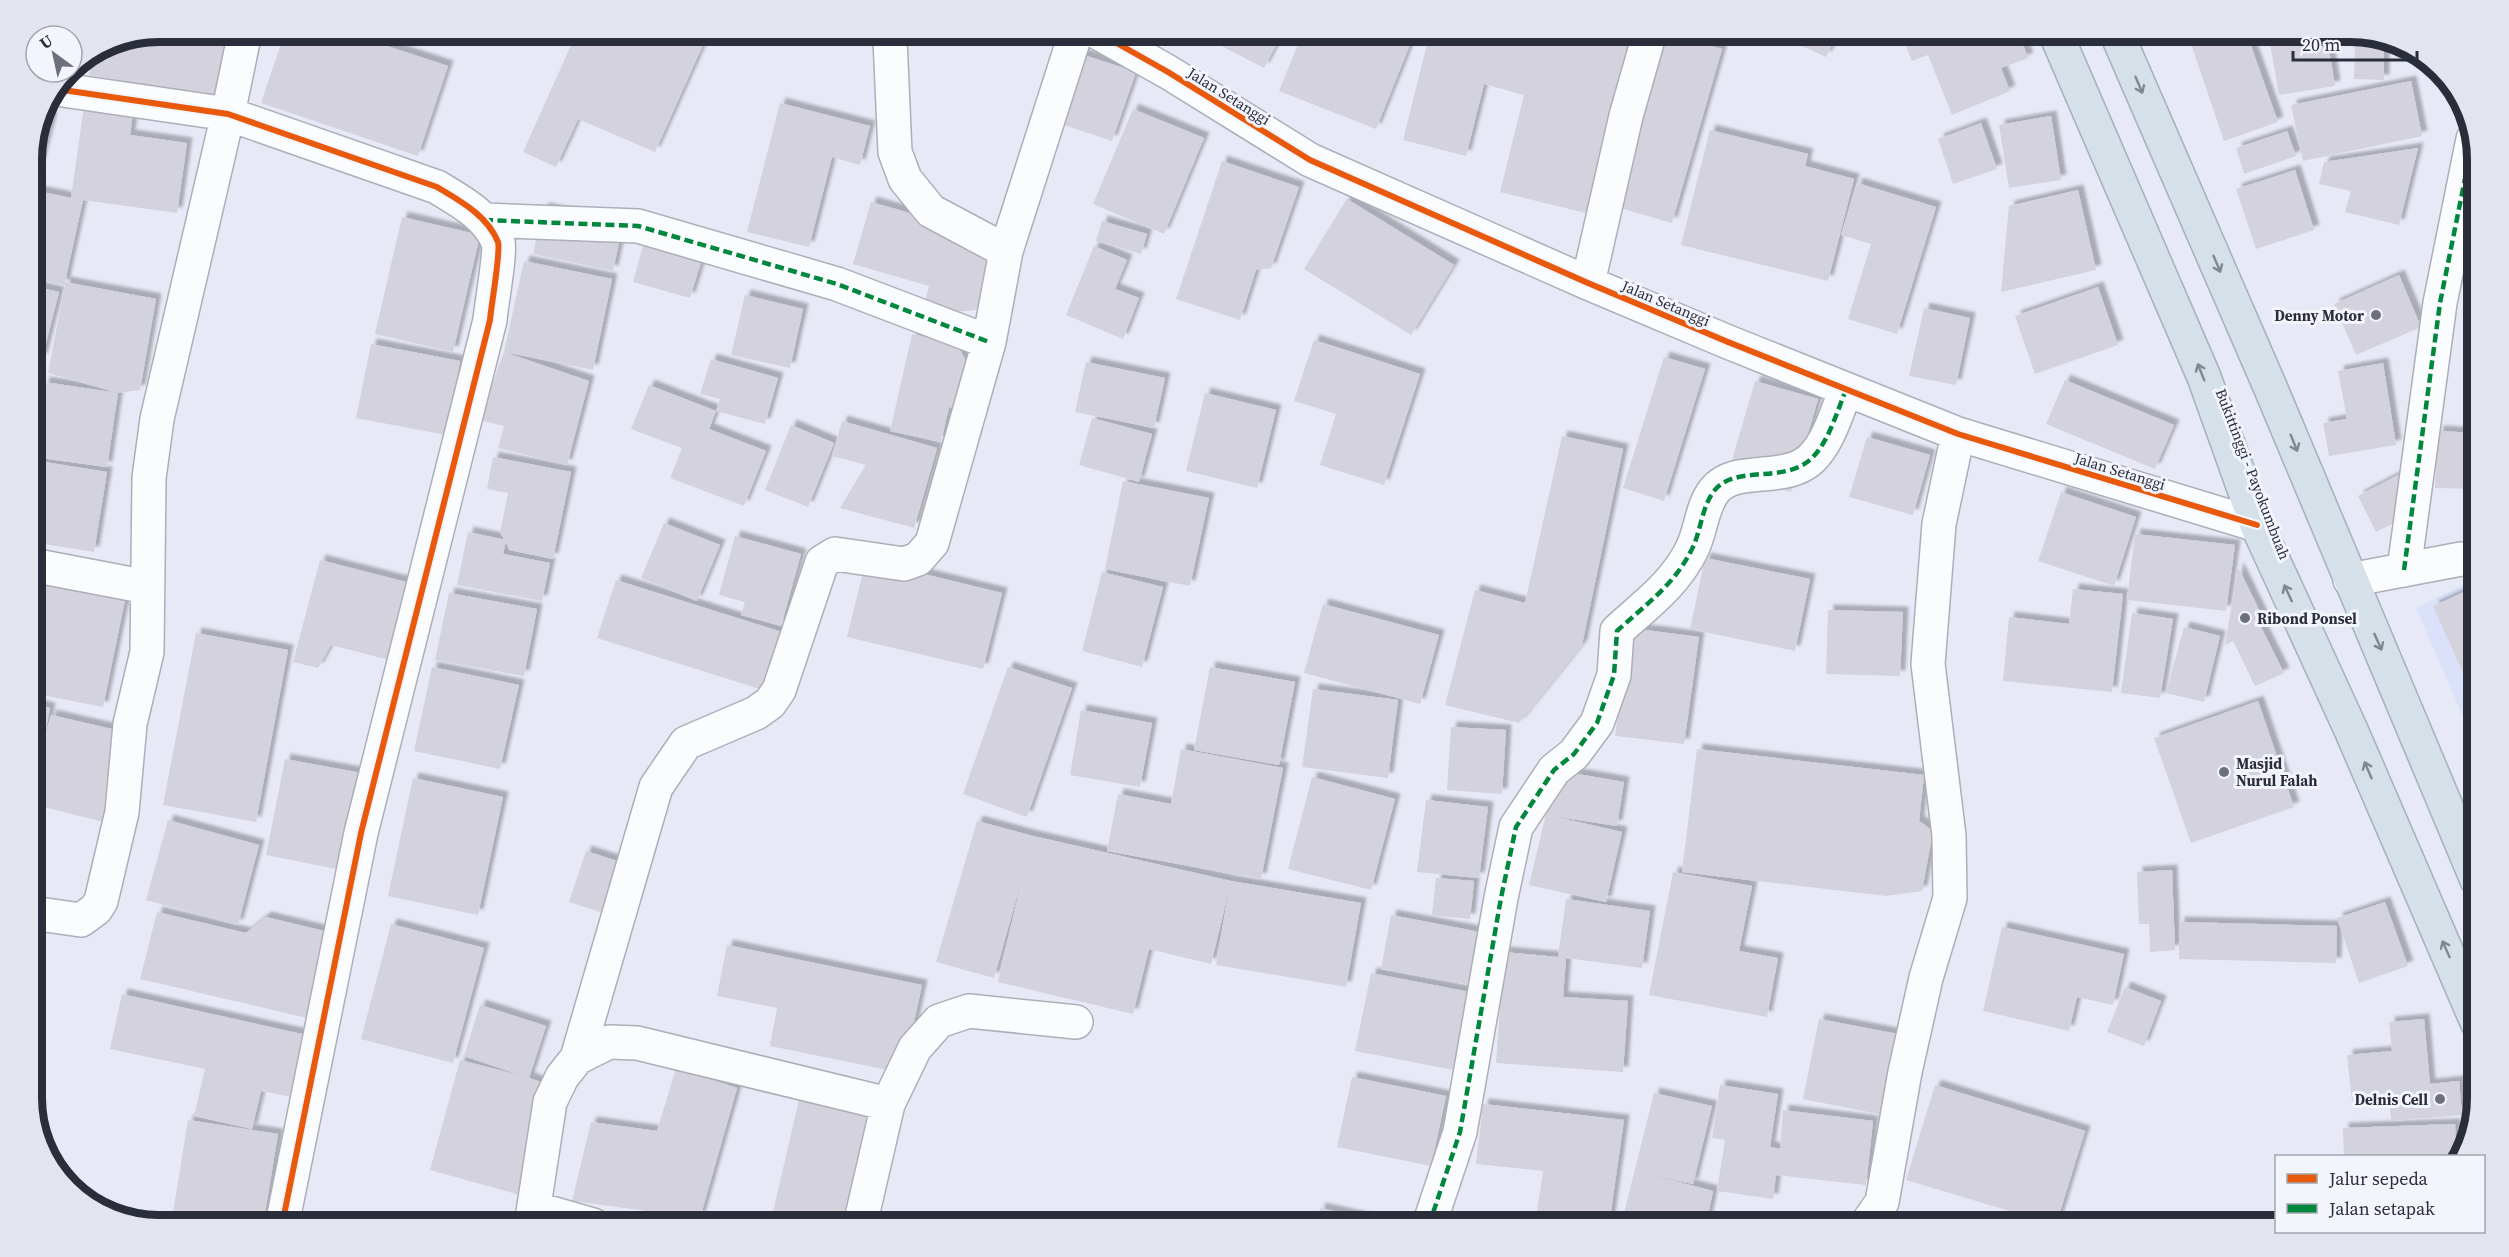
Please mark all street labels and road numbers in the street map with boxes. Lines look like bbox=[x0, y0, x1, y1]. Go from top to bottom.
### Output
street label: Jalan Setanggi bbox=[1183, 62, 1274, 130]
street label: Jalan Setanggi bbox=[1618, 275, 1713, 331]
street label: Bukittinggi - Payokumbuah bbox=[2211, 385, 2295, 563]
street label: Jalan Setanggi bbox=[2071, 447, 2168, 495]

